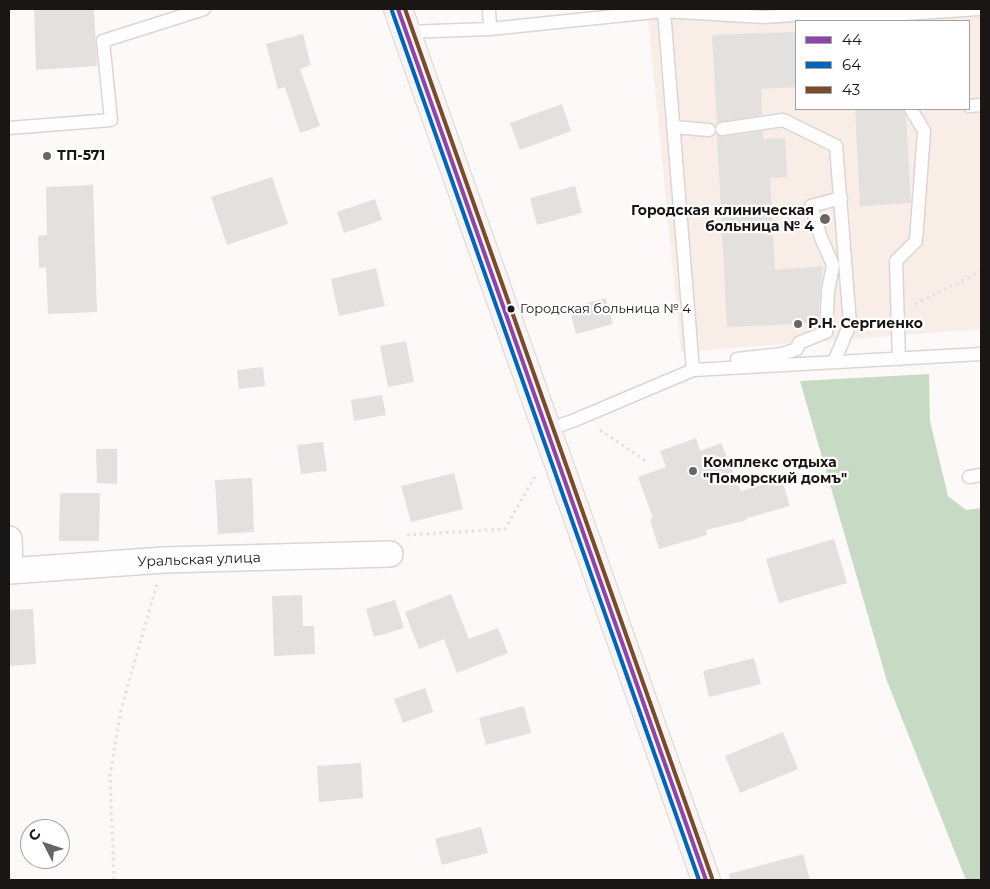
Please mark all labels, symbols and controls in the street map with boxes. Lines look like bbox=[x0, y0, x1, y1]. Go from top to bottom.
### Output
legend bbox=[795, 20, 970, 110]
text: 44 bbox=[842, 30, 862, 49]
text: 64 bbox=[842, 55, 861, 74]
text: 43 bbox=[842, 80, 860, 99]
place label: ТП-571 bbox=[57, 148, 105, 164]
marker: ТП-571 bbox=[41, 150, 53, 162]
place label: Городская клиническая больница № 4 bbox=[631, 203, 814, 236]
marker: Городская клиническая больница № 4 bbox=[818, 212, 832, 226]
place label: Городская больница № 4 bbox=[520, 301, 691, 317]
marker: Городская больница № 4 bbox=[506, 304, 516, 314]
place label: Р.Н. Сергиенко bbox=[808, 316, 923, 332]
marker: Р.Н. Сергиенко bbox=[792, 318, 804, 330]
place label: Комплекс отдыха "Поморский домъ" bbox=[703, 455, 847, 488]
marker: Комплекс отдыха "Поморский домъ" bbox=[687, 465, 699, 477]
street label: Уральская улица bbox=[137, 549, 261, 571]
north arrow bbox=[20, 819, 70, 869]
text: С bbox=[24, 825, 45, 845]

